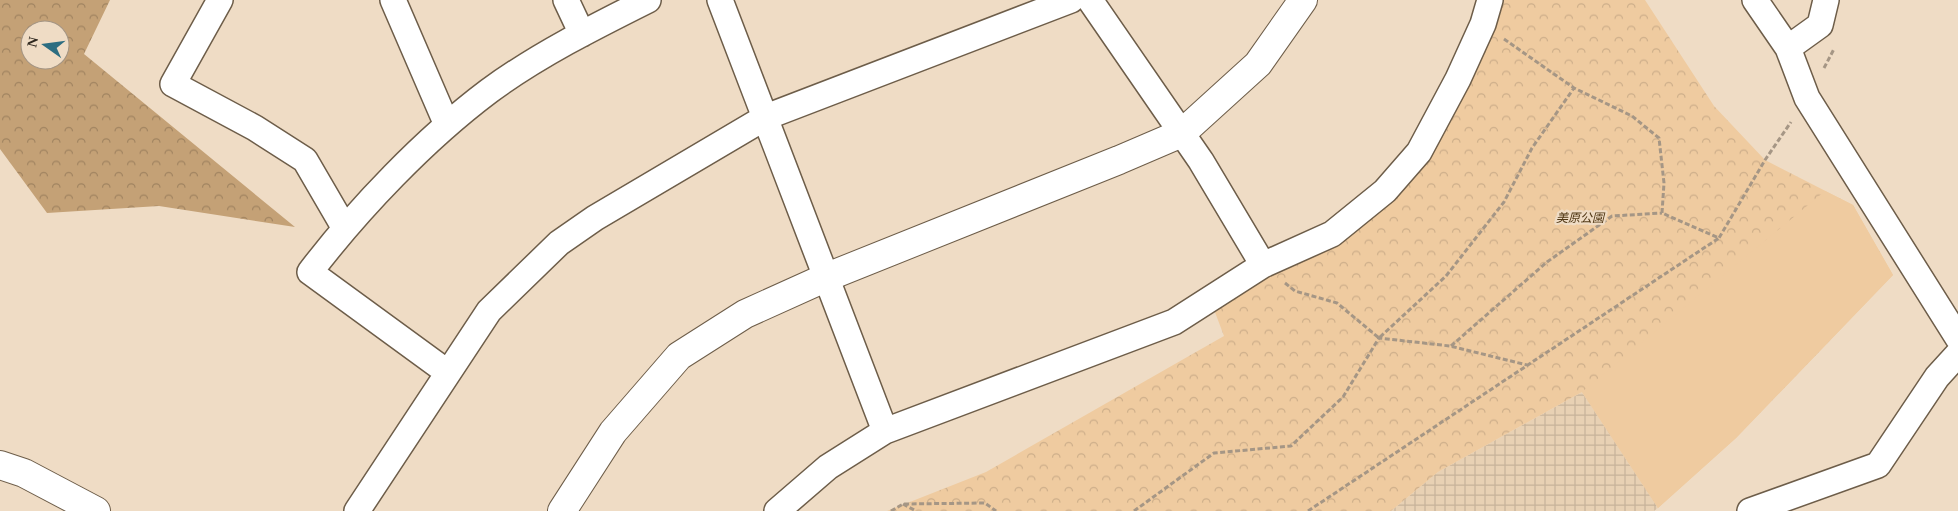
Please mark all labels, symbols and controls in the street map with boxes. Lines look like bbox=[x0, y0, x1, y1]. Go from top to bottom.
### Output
north arrow bbox=[20, 20, 70, 70]
text: N bbox=[24, 35, 41, 49]
park label: 美原公園 bbox=[1556, 211, 1606, 225]

